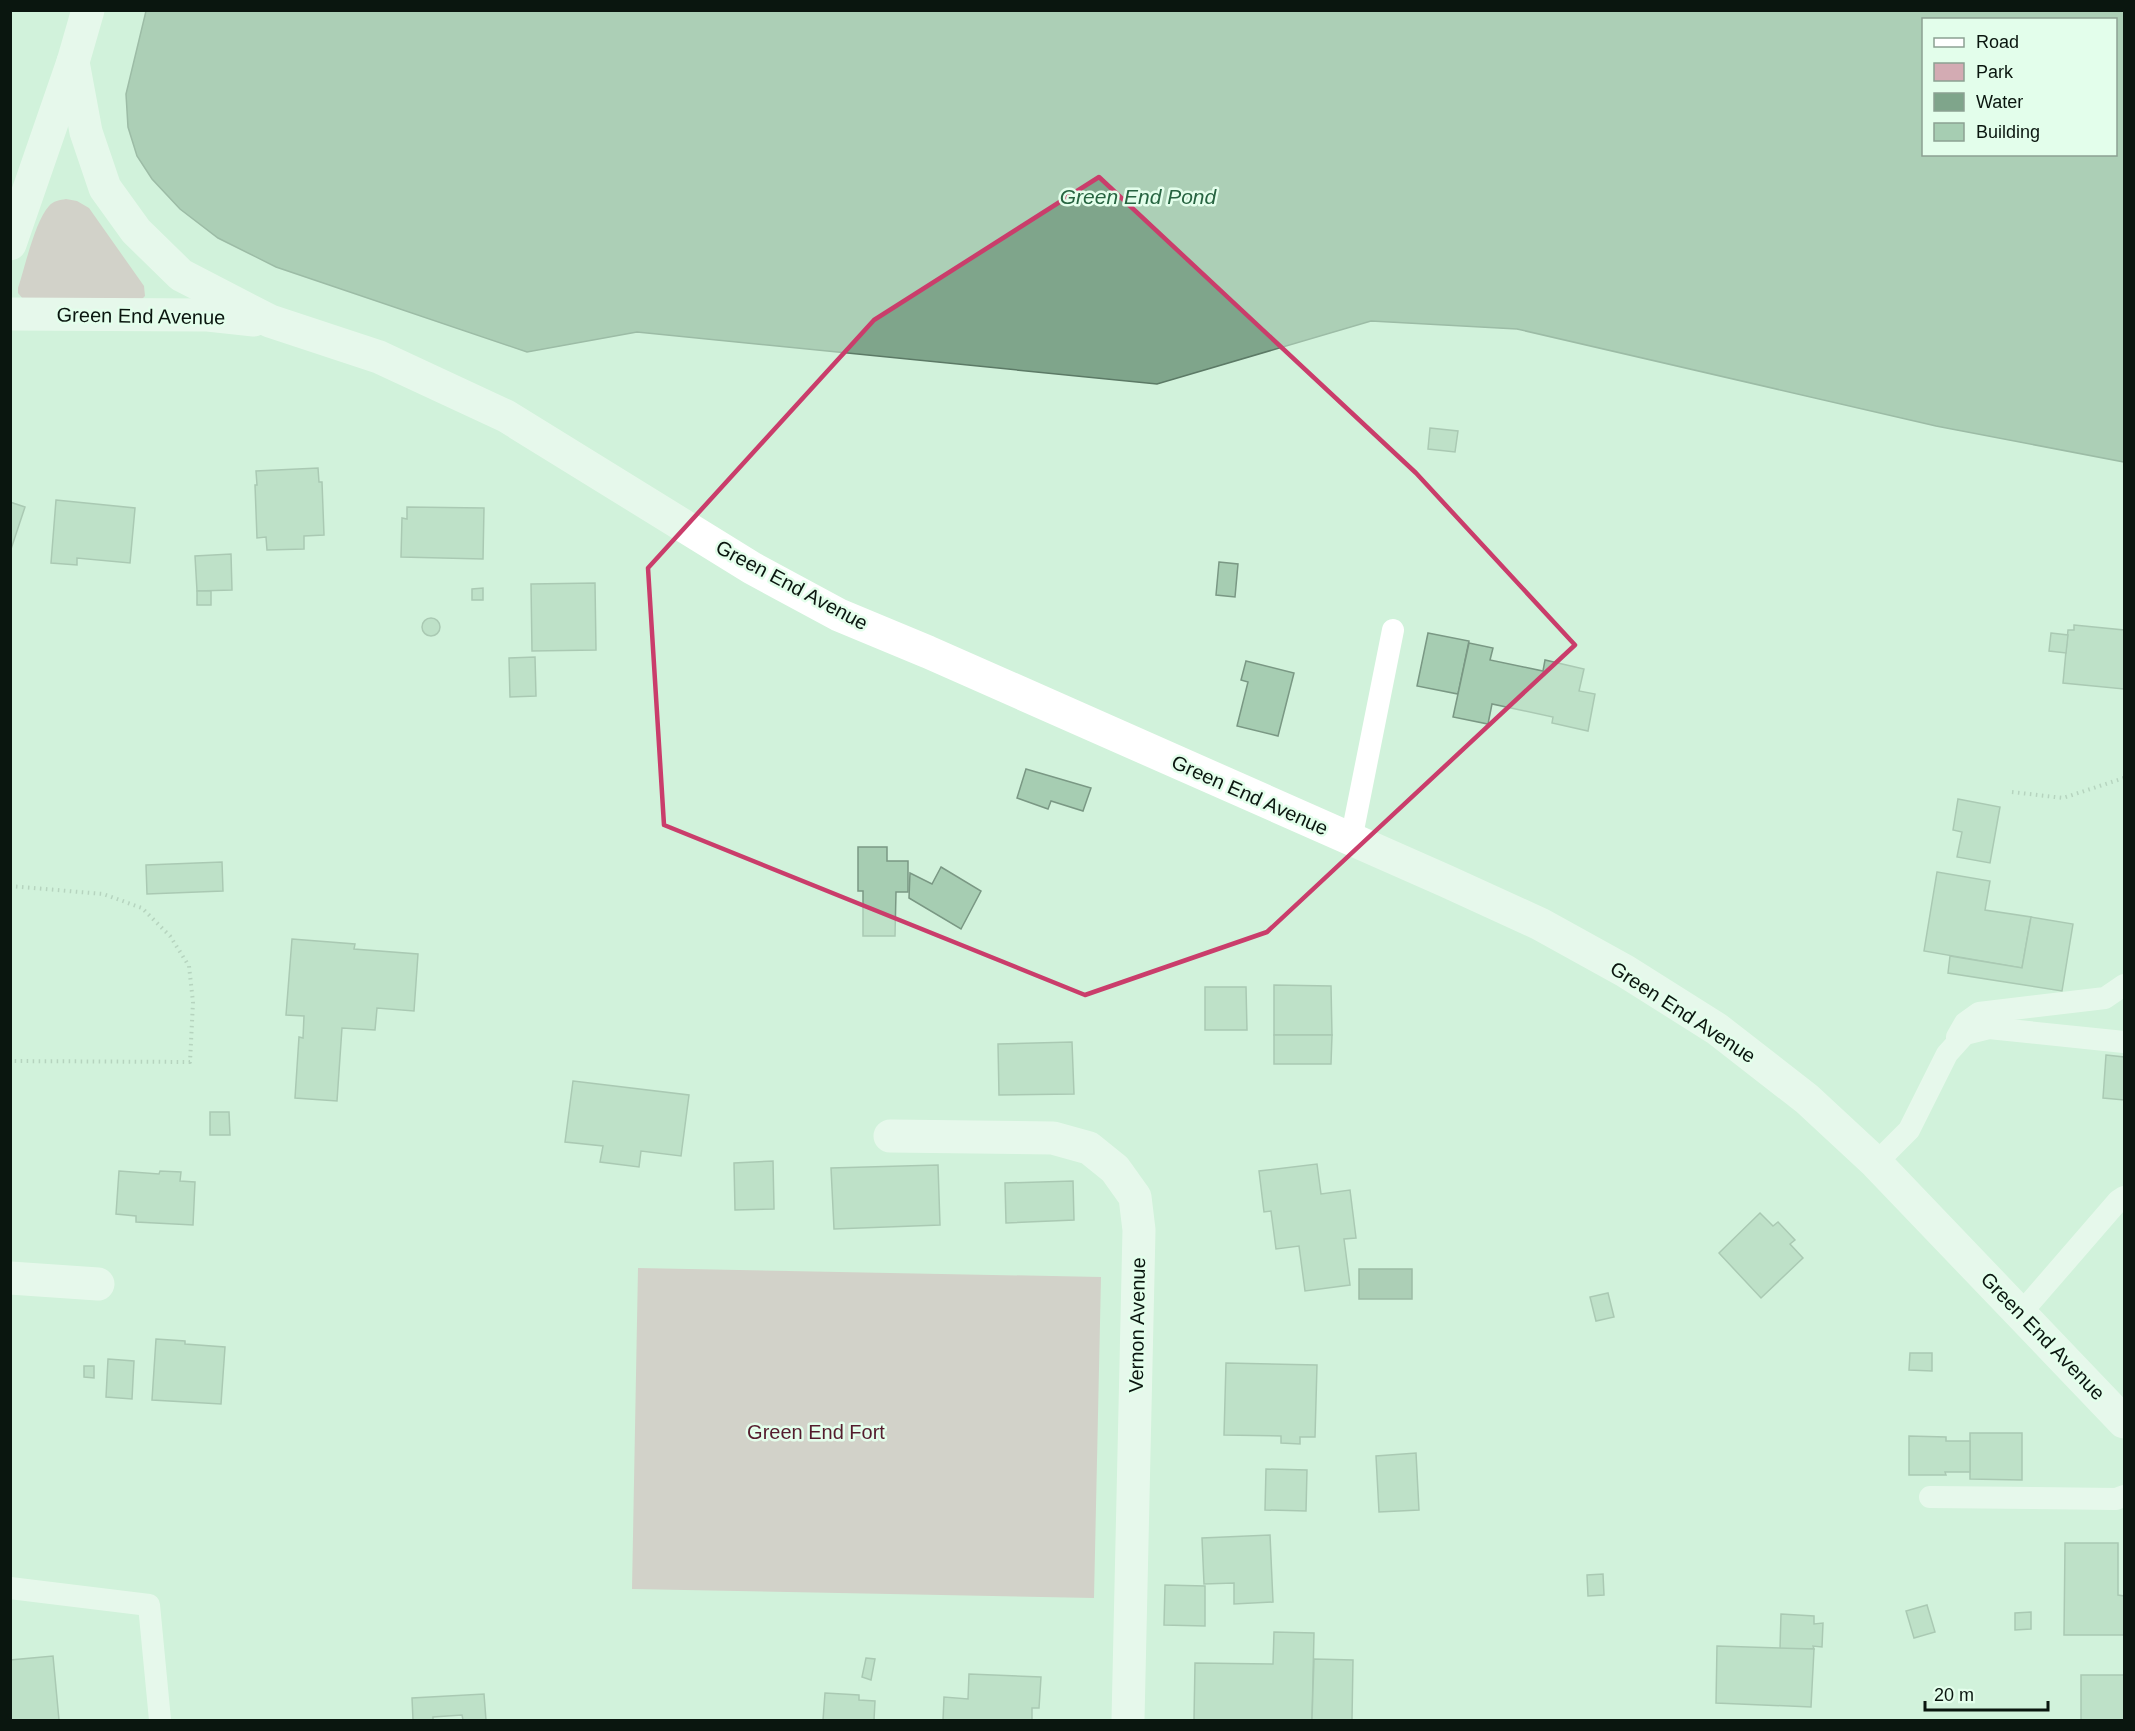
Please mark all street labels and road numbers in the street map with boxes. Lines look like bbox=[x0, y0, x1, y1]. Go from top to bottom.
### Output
street label: Green End Avenue bbox=[56, 304, 226, 328]
street label: Green End Avenue bbox=[712, 536, 872, 634]
street label: Green End Avenue bbox=[1168, 751, 1332, 839]
street label: Green End Avenue bbox=[1606, 957, 1760, 1067]
street label: Vernon Avenue bbox=[1125, 1257, 1149, 1393]
street label: Green End Avenue bbox=[1977, 1268, 2109, 1404]

